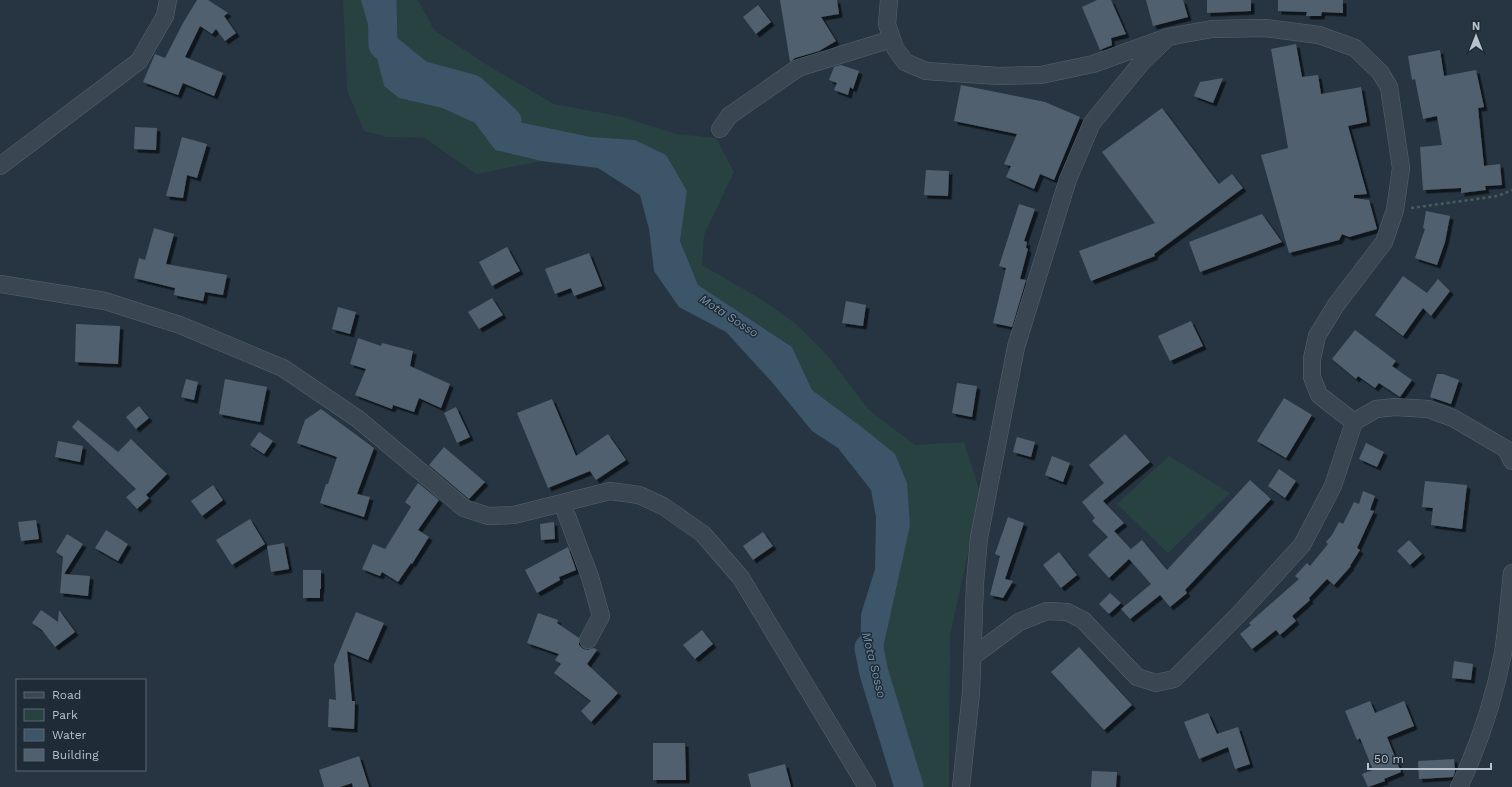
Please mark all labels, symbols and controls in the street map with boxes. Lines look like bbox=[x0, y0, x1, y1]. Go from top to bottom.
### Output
north arrow bbox=[1456, 16, 1496, 56]
text: N bbox=[1472, 20, 1480, 33]
water label: Mota Sosso bbox=[697, 292, 761, 340]
water label: Mota Sosso bbox=[859, 631, 889, 699]
legend bbox=[16, 679, 146, 771]
text: Road bbox=[52, 688, 81, 702]
text: Park bbox=[52, 708, 78, 722]
text: Water bbox=[52, 728, 87, 742]
scale bar bbox=[1368, 745, 1491, 771]
text: Building bbox=[52, 748, 99, 762]
text: 50 m bbox=[1374, 752, 1404, 766]

